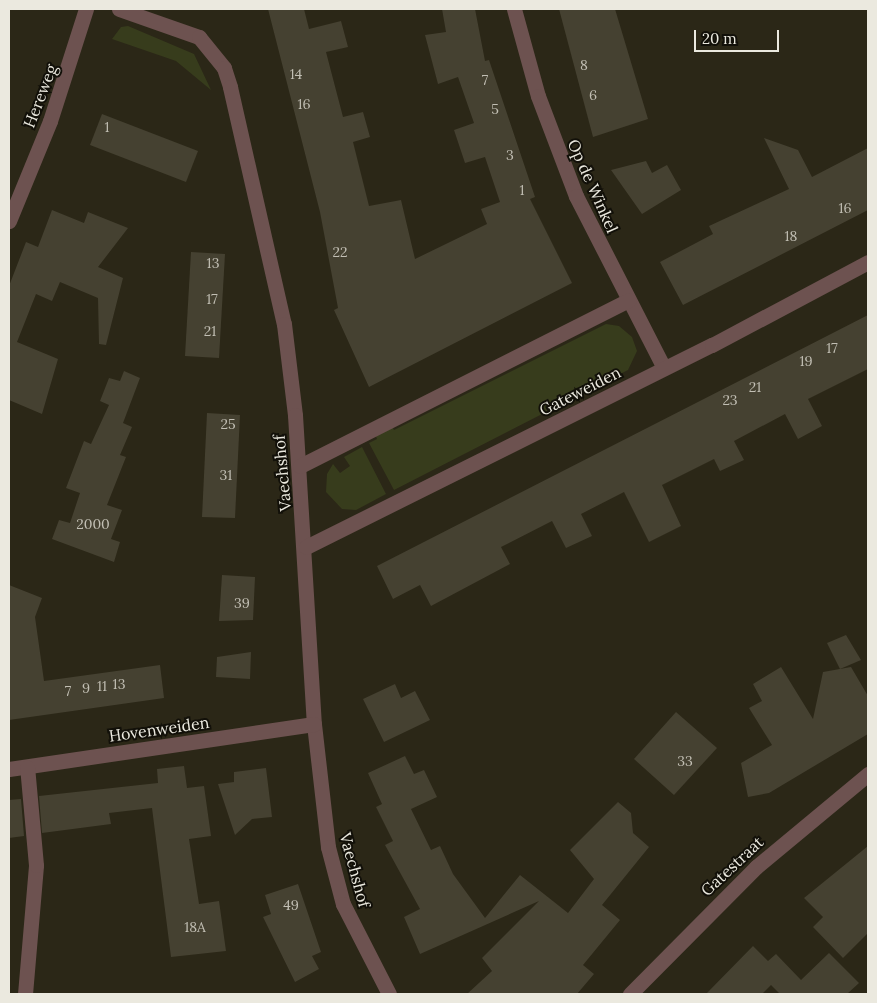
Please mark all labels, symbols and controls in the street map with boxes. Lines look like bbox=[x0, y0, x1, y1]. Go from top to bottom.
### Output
scale bar bbox=[697, 20, 782, 52]
text: 20 m bbox=[702, 29, 737, 48]
house number: 8 bbox=[580, 57, 588, 73]
street label: Hereweg bbox=[19, 62, 61, 130]
house number: 14 bbox=[290, 66, 302, 82]
house number: 7 bbox=[482, 72, 488, 88]
house number: 6 bbox=[589, 87, 597, 103]
house number: 16 bbox=[297, 96, 311, 112]
house number: 5 bbox=[491, 101, 499, 117]
house number: 1 bbox=[104, 119, 110, 135]
street label: Op de Winkel bbox=[564, 136, 622, 236]
house number: 3 bbox=[506, 147, 514, 163]
house number: 1 bbox=[519, 182, 525, 198]
house number: 16 bbox=[838, 200, 852, 216]
house number: 18 bbox=[785, 228, 797, 244]
house number: 22 bbox=[332, 244, 348, 260]
house number: 13 bbox=[207, 255, 219, 271]
house number: 17 bbox=[206, 291, 218, 307]
house number: 21 bbox=[204, 323, 216, 339]
house number: 17 bbox=[826, 340, 838, 356]
house number: 19 bbox=[799, 353, 813, 369]
street label: Gateweiden bbox=[536, 362, 624, 420]
house number: 21 bbox=[749, 379, 761, 395]
house number: 23 bbox=[722, 392, 738, 408]
house number: 25 bbox=[220, 416, 236, 432]
street label: Vaechshof bbox=[269, 434, 295, 512]
house number: 31 bbox=[220, 467, 232, 483]
house number: 2000 bbox=[76, 516, 110, 532]
house number: 39 bbox=[234, 595, 250, 611]
house number: 13 bbox=[113, 676, 125, 692]
house number: 11 bbox=[97, 678, 107, 694]
house number: 9 bbox=[82, 680, 90, 696]
house number: 7 bbox=[65, 683, 71, 699]
street label: Hovenweiden bbox=[108, 712, 210, 746]
house number: 33 bbox=[677, 753, 693, 769]
street label: Vaechshof bbox=[336, 830, 374, 910]
street label: Gatestraat bbox=[697, 832, 767, 900]
house number: 49 bbox=[283, 897, 299, 913]
house number: 18A bbox=[184, 919, 206, 935]

